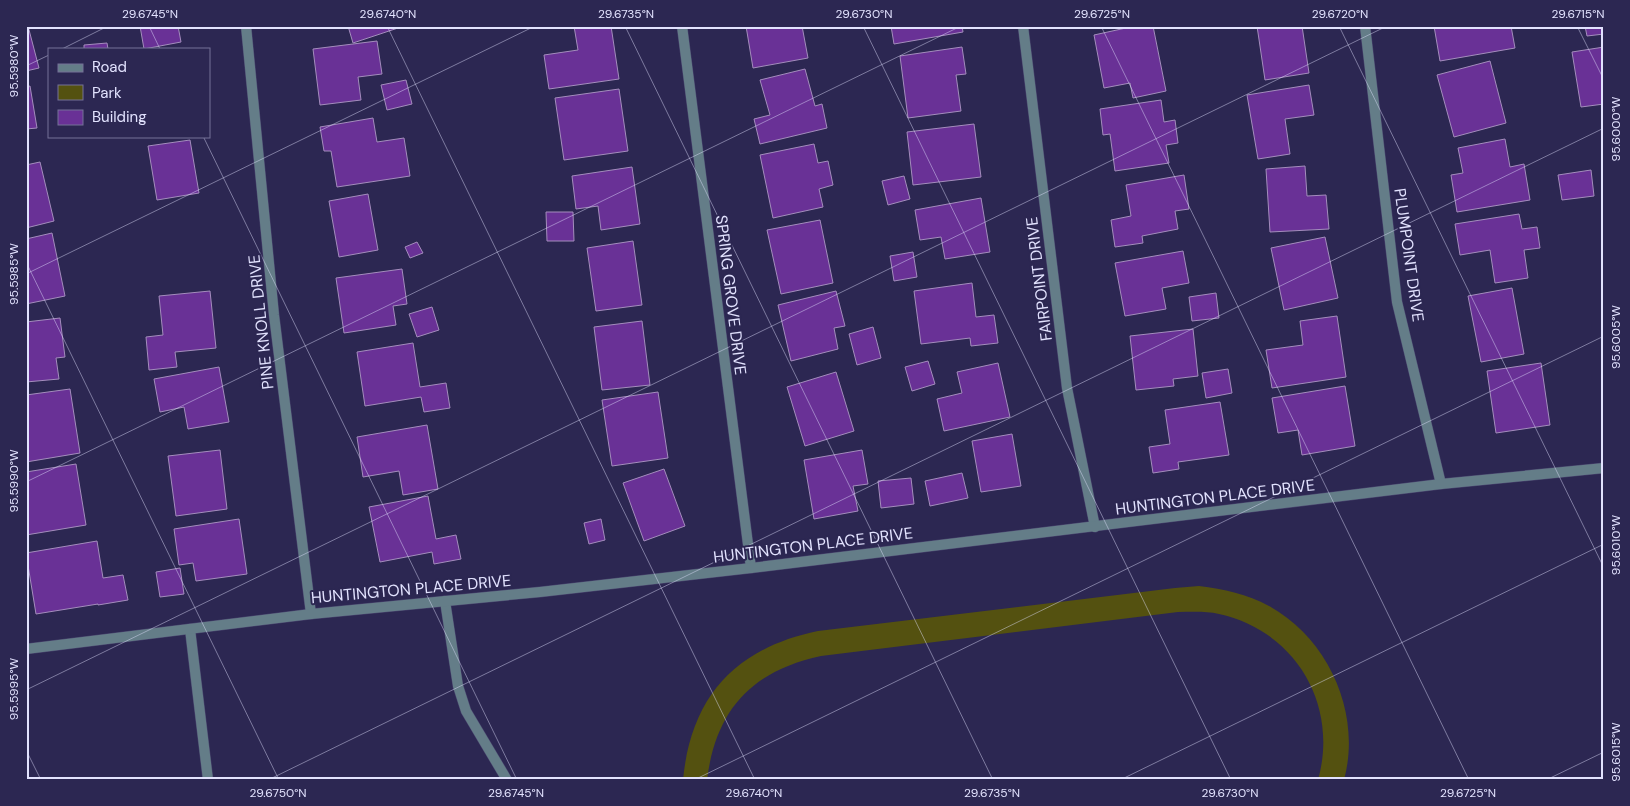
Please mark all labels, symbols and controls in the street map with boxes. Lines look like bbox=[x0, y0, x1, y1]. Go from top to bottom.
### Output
text: 29.6745°N bbox=[122, 6, 178, 22]
text: 29.6740°N bbox=[360, 6, 416, 22]
text: 29.6735°N bbox=[598, 6, 654, 22]
text: 29.6730°N bbox=[835, 6, 893, 22]
text: 29.6725°N bbox=[1074, 6, 1130, 22]
text: 29.6720°N bbox=[1312, 6, 1368, 22]
text: 29.6715°N bbox=[1551, 6, 1605, 22]
text: 95.5980°W bbox=[6, 34, 22, 97]
legend bbox=[48, 48, 210, 138]
text: Road bbox=[92, 57, 127, 77]
text: Park bbox=[92, 83, 122, 103]
text: 95.6000°W bbox=[1608, 96, 1624, 161]
text: Building bbox=[92, 107, 147, 127]
street label: PLUMPOINT DRIVE bbox=[1389, 187, 1429, 323]
street label: SPRING GROVE DRIVE bbox=[711, 214, 751, 376]
street label: FAIRPOINT DRIVE bbox=[1021, 216, 1057, 342]
text: 95.5985°W bbox=[6, 243, 22, 305]
street label: PINE KNOLL DRIVE bbox=[243, 254, 279, 390]
text: 95.6005°W bbox=[1608, 305, 1624, 369]
text: 95.5990°W bbox=[6, 449, 22, 513]
street label: HUNTINGTON PLACE DRIVE bbox=[1114, 474, 1316, 520]
text: 95.6010°W bbox=[1608, 514, 1624, 575]
street label: HUNTINGTON PLACE DRIVE bbox=[712, 522, 914, 568]
street label: HUNTINGTON PLACE DRIVE bbox=[310, 570, 512, 608]
text: 95.5995°W bbox=[6, 657, 22, 720]
text: 95.6015°W bbox=[1608, 722, 1624, 782]
text: 29.6750°N bbox=[249, 785, 307, 801]
text: 29.6745°N bbox=[488, 785, 544, 801]
text: 29.6740°N bbox=[726, 785, 782, 801]
text: 29.6735°N bbox=[964, 785, 1020, 801]
text: 29.6730°N bbox=[1201, 785, 1259, 801]
text: 29.6725°N bbox=[1440, 785, 1496, 801]

